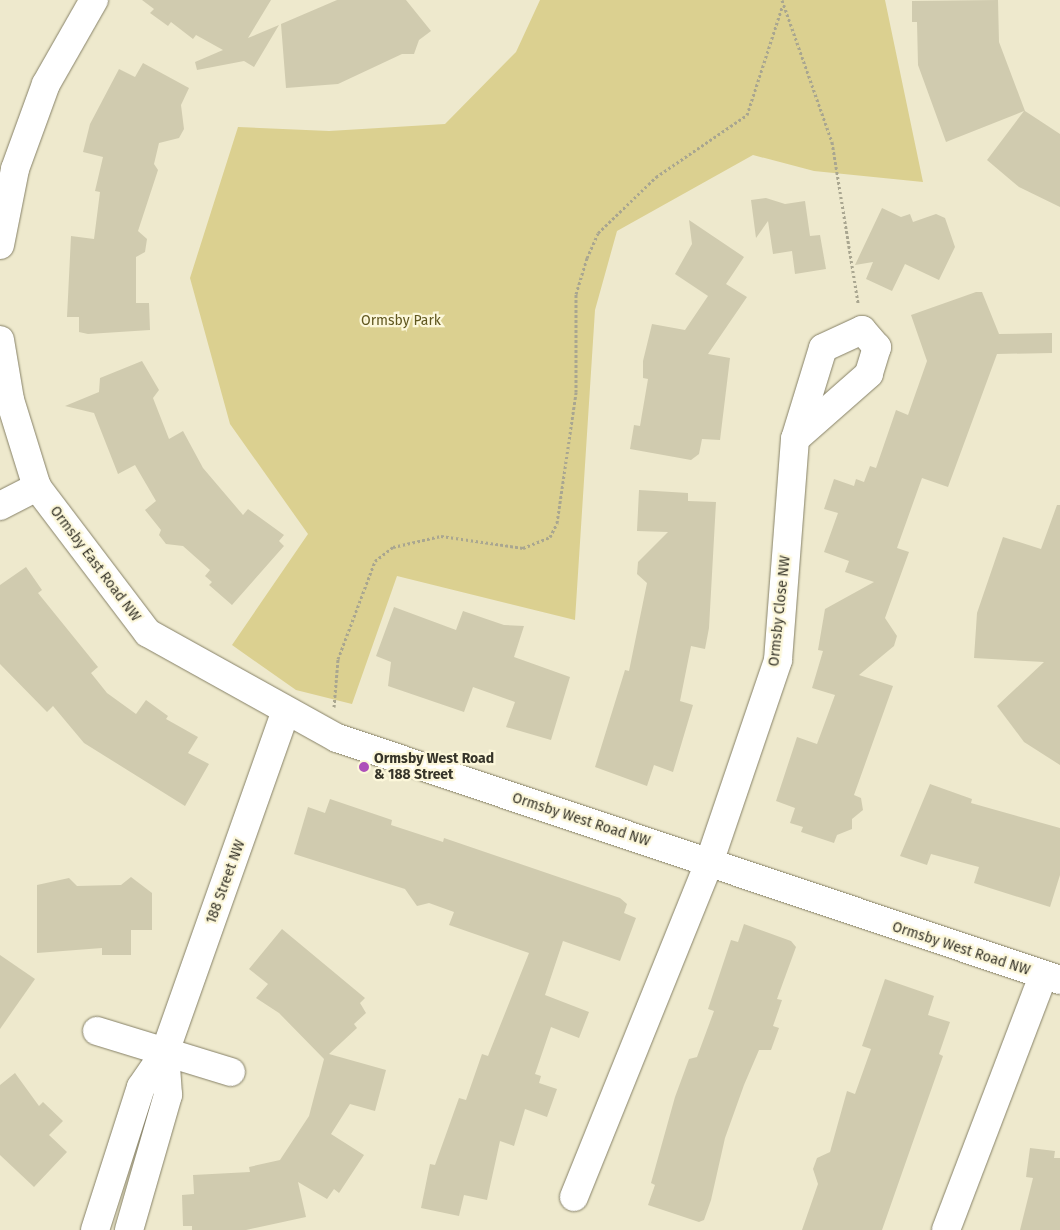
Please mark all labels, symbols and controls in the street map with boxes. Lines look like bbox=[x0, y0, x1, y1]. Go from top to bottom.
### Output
park label: Ormsby Park bbox=[361, 313, 441, 329]
street label: Ormsby East Road NW bbox=[46, 503, 144, 625]
street label: Ormsby Close NW bbox=[766, 555, 794, 667]
place label: Ormsby West Road & 188 Street bbox=[374, 751, 494, 784]
marker: Ormsby West Road & 188 Street bbox=[358, 761, 370, 773]
street label: Ormsby West Road NW bbox=[510, 790, 652, 850]
street label: 188 Street NW bbox=[203, 838, 249, 926]
street label: Ormsby West Road NW bbox=[890, 919, 1032, 979]

